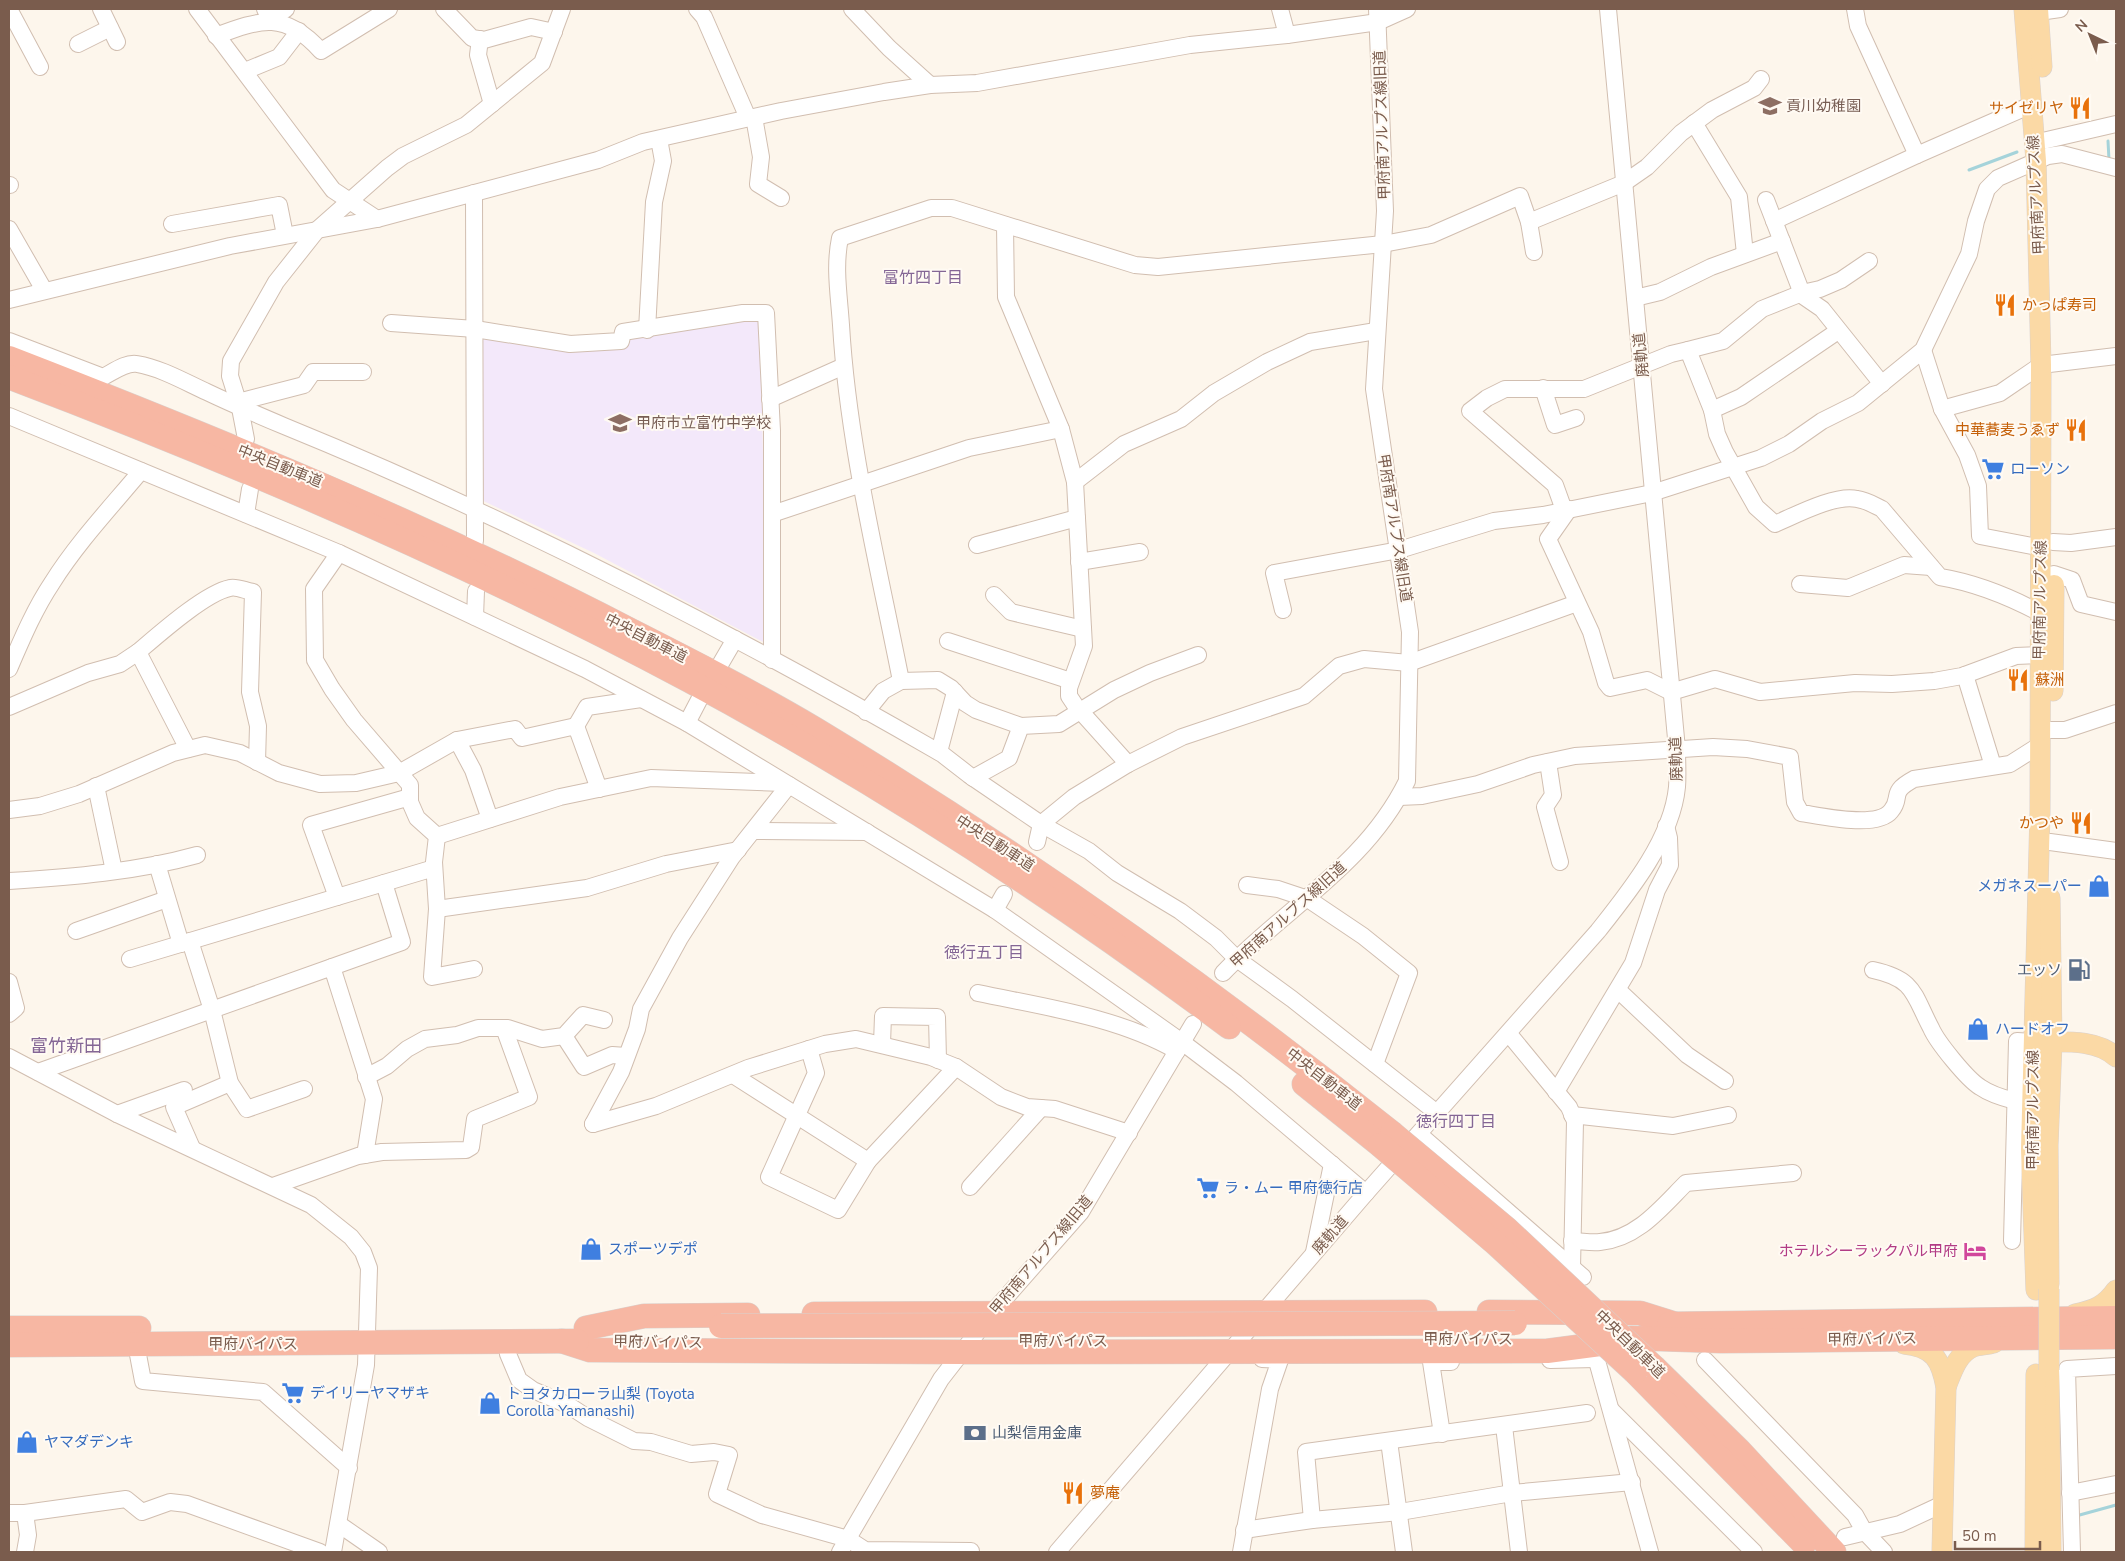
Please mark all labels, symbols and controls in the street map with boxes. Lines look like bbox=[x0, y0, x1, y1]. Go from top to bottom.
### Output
north arrow bbox=[2065, 10, 2115, 60]
text: N bbox=[2071, 15, 2092, 36]
street label: 甲府南アルプス線旧道 bbox=[1369, 50, 1395, 200]
school or university icon: 貢川幼稚園 bbox=[1757, 93, 1783, 119]
restaurant icon: サイゼリヤ bbox=[2067, 95, 2093, 121]
place label: 貢川幼稚園 bbox=[1786, 96, 1861, 116]
place label: サイゼリヤ bbox=[1989, 98, 2064, 118]
street label: 甲府南アルプス線 bbox=[2023, 135, 2049, 255]
district label: 富竹四丁目 bbox=[883, 267, 963, 289]
restaurant icon: かっぱ寿司 bbox=[1992, 292, 2018, 318]
place label: かっぱ寿司 bbox=[2022, 295, 2097, 315]
street label: 廃軌道 bbox=[1629, 332, 1653, 378]
school or university icon: 甲府市立富竹中学校 bbox=[607, 410, 633, 436]
place label: 甲府市立富竹中学校 bbox=[636, 413, 771, 433]
restaurant icon: 中華蕎麦うゑず bbox=[2063, 417, 2089, 443]
place label: 中華蕎麦うゑず bbox=[1955, 420, 2060, 440]
street label: 中央自動車道 bbox=[235, 440, 325, 492]
street label: 甲府南アルプス線旧道 bbox=[1373, 452, 1417, 604]
supermarket icon: ローソン bbox=[1980, 456, 2006, 482]
place label: ローソン bbox=[2010, 459, 2070, 479]
street label: 甲府南アルプス線 bbox=[2029, 540, 2051, 660]
street label: 中央自動車道 bbox=[601, 609, 691, 667]
restaurant icon: 蘇洲 bbox=[2005, 667, 2031, 693]
place label: 蘇洲 bbox=[2035, 670, 2065, 690]
street label: 廃軌道 bbox=[1665, 736, 1687, 782]
street label: 中央自動車道 bbox=[952, 810, 1038, 876]
restaurant icon: かつや bbox=[2068, 810, 2094, 836]
place label: かつや bbox=[2019, 813, 2064, 833]
street label: 甲府南アルプス線旧道 bbox=[1226, 857, 1350, 973]
shop icon: メガネスーパー bbox=[2086, 873, 2112, 899]
place label: メガネスーパー bbox=[1977, 876, 2082, 896]
district label: 徳行五丁目 bbox=[944, 942, 1024, 964]
fuel station icon: エッソ bbox=[2066, 957, 2092, 983]
place label: エッソ bbox=[2017, 960, 2062, 980]
shop icon: ハードオフ bbox=[1965, 1016, 1991, 1042]
place label: ハードオフ bbox=[1995, 1019, 2070, 1039]
district label: 富竹新田 bbox=[30, 1034, 102, 1058]
street label: 中央自動車道 bbox=[1282, 1043, 1366, 1115]
street label: 甲府南アルプス線 bbox=[2023, 1050, 2043, 1170]
district label: 徳行四丁目 bbox=[1416, 1111, 1496, 1133]
supermarket icon: ラ・ムー 甲府徳行店 bbox=[1195, 1175, 1221, 1201]
place label: ラ・ムー 甲府徳行店 bbox=[1224, 1178, 1363, 1198]
street label: 甲府南アルプス線旧道 bbox=[985, 1191, 1097, 1319]
street label: 廃軌道 bbox=[1308, 1211, 1352, 1259]
shop icon: スポーツデポ bbox=[578, 1236, 604, 1262]
hotel icon: ホテルシーラックパル甲府 bbox=[1962, 1238, 1988, 1264]
place label: スポーツデポ bbox=[608, 1239, 698, 1259]
place label: ホテルシーラックパル甲府 bbox=[1779, 1241, 1958, 1261]
street label: 中央自動車道 bbox=[1591, 1306, 1669, 1382]
street label: 甲府バイパス bbox=[1827, 1328, 1917, 1350]
street label: 甲府バイパス bbox=[1423, 1329, 1513, 1349]
street label: 甲府バイパス bbox=[613, 1331, 703, 1353]
street label: 甲府バイパス bbox=[1018, 1331, 1108, 1351]
street label: 甲府バイパス bbox=[208, 1334, 298, 1354]
supermarket icon: デイリーヤマザキ bbox=[280, 1380, 306, 1406]
place label: デイリーヤマザキ bbox=[310, 1383, 430, 1403]
place label: トヨタカローラ山梨 (Toyota Corolla Yamanashi) bbox=[506, 1384, 695, 1421]
shop icon: トヨタカローラ山梨 (Toyota Corolla Yamanashi) bbox=[477, 1390, 503, 1416]
bank icon: 山梨信用金庫 bbox=[962, 1420, 988, 1446]
place label: 山梨信用金庫 bbox=[992, 1423, 1082, 1443]
shop icon: ヤマダデンキ bbox=[14, 1429, 40, 1455]
place label: ヤマダデンキ bbox=[44, 1432, 134, 1452]
restaurant icon: 夢庵 bbox=[1060, 1480, 1086, 1506]
place label: 夢庵 bbox=[1090, 1483, 1120, 1503]
scale bar bbox=[1955, 1518, 2040, 1550]
text: 50 m bbox=[1962, 1526, 1997, 1546]

